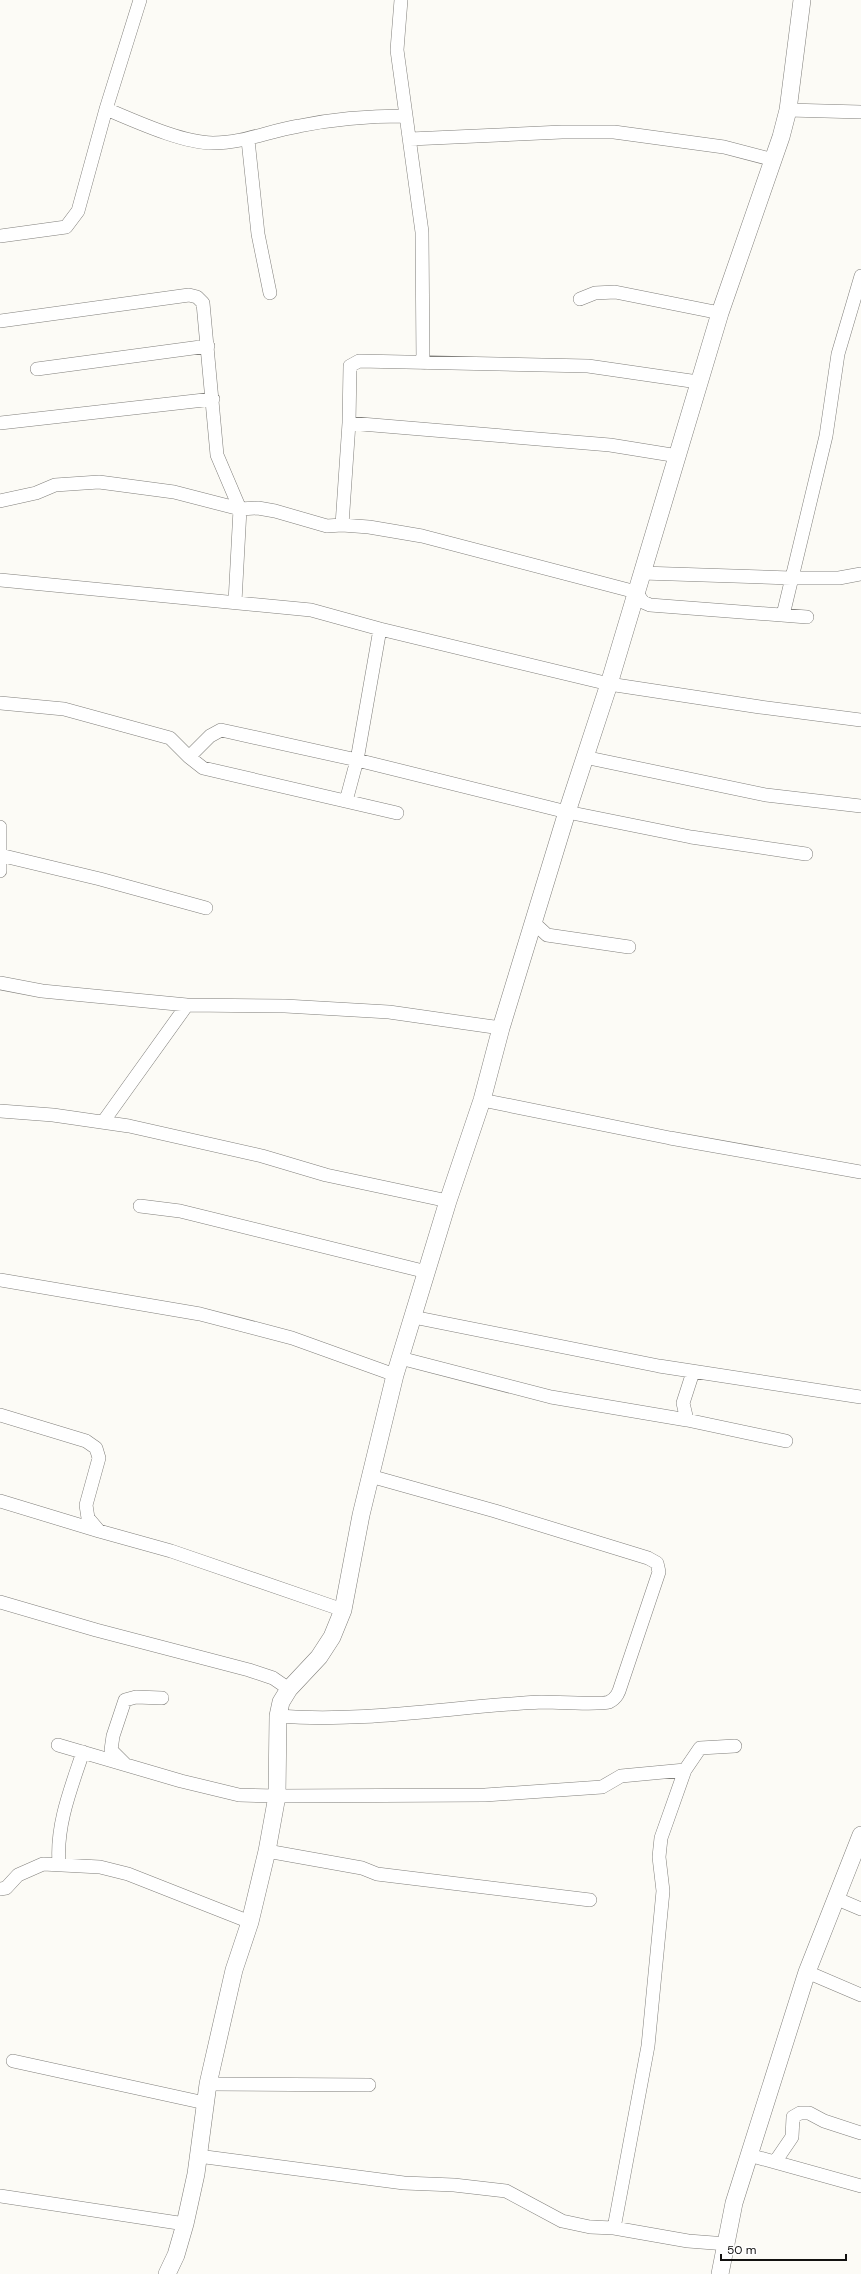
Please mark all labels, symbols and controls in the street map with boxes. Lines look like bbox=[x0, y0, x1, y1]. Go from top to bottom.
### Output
scale bar bbox=[721, 2236, 846, 2262]
text: 50 m bbox=[727, 2242, 756, 2258]

